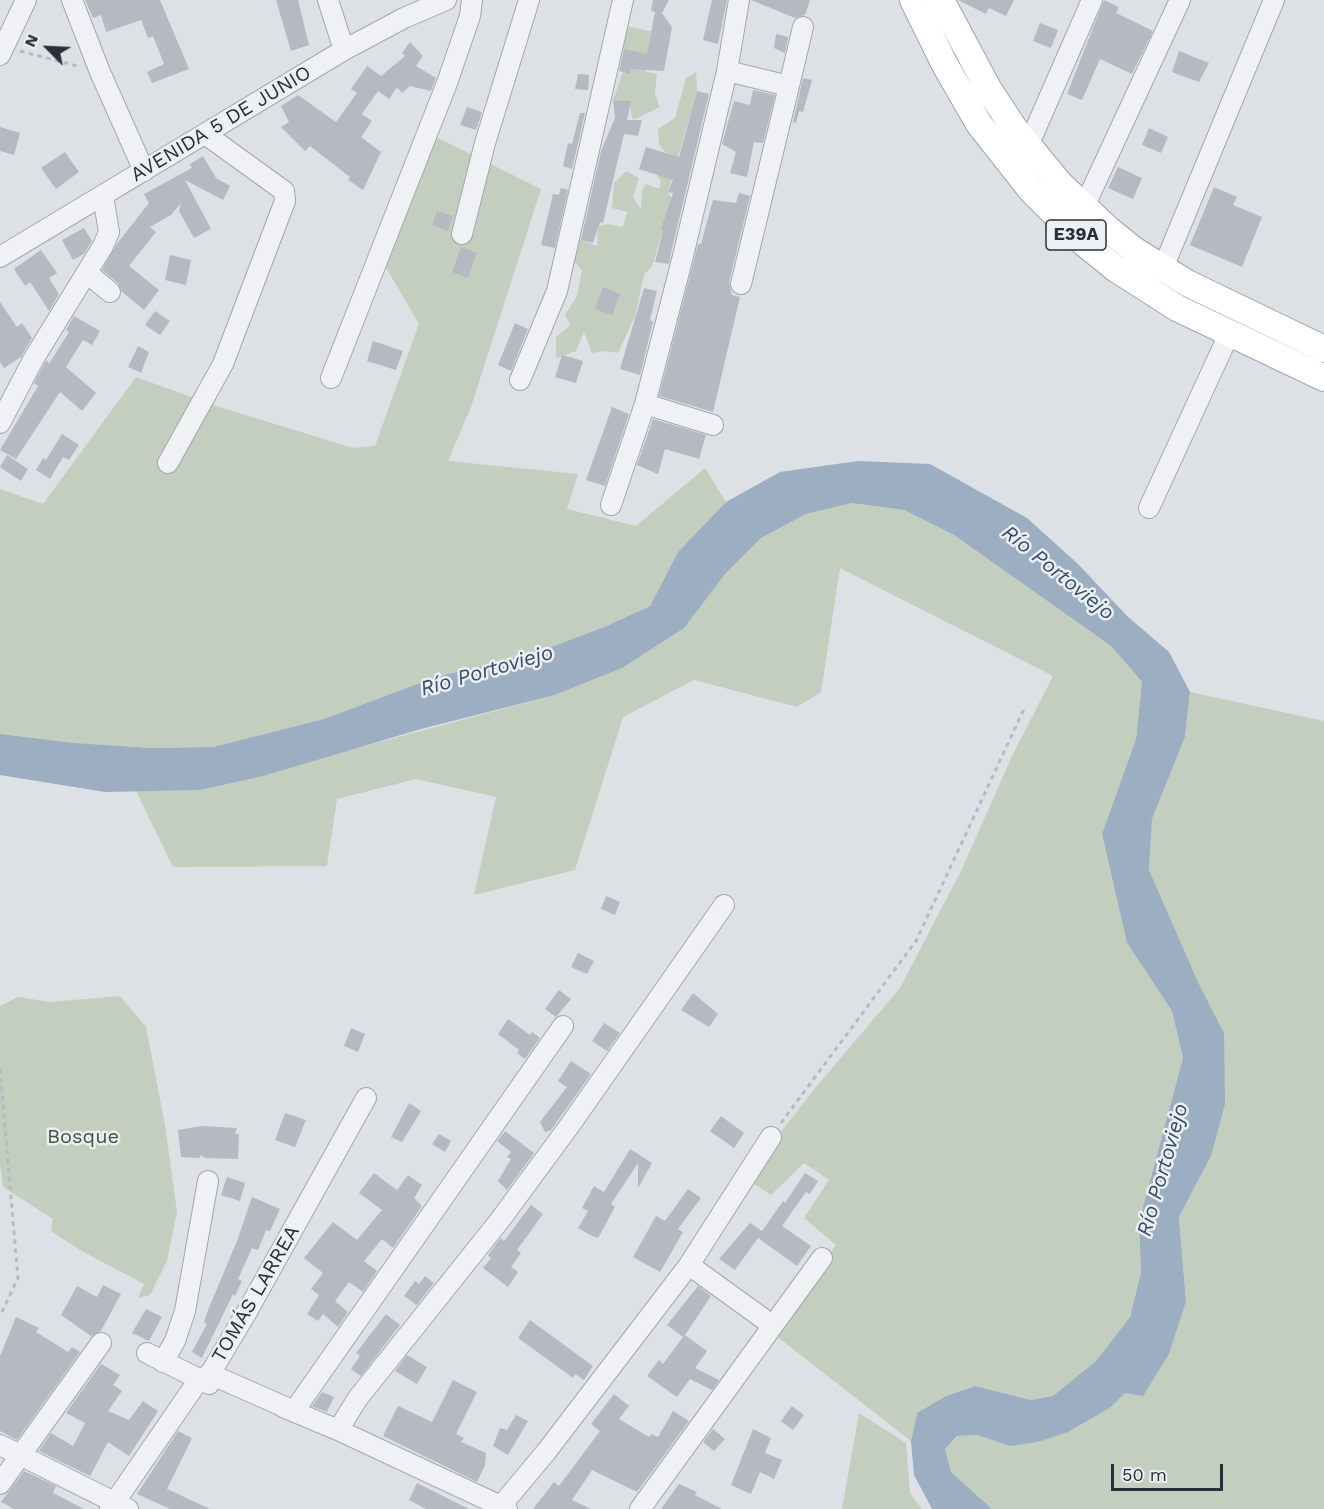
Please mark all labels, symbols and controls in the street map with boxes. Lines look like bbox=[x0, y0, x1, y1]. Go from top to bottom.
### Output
north arrow bbox=[18, 18, 78, 78]
text: N bbox=[20, 31, 42, 50]
street label: AVENIDA 5 DE JUNIO bbox=[127, 61, 315, 187]
road number: E39A bbox=[1046, 220, 1106, 250]
water label: Río Portoviejo bbox=[997, 520, 1119, 626]
water label: Río Portoviejo bbox=[418, 640, 556, 702]
water label: Río Portoviejo bbox=[1132, 1101, 1194, 1239]
park label: Bosque bbox=[47, 1125, 119, 1149]
street label: TOMÁS LARREA bbox=[207, 1221, 305, 1367]
scale bar bbox=[1114, 1452, 1226, 1490]
text: 50 m bbox=[1122, 1464, 1167, 1485]

